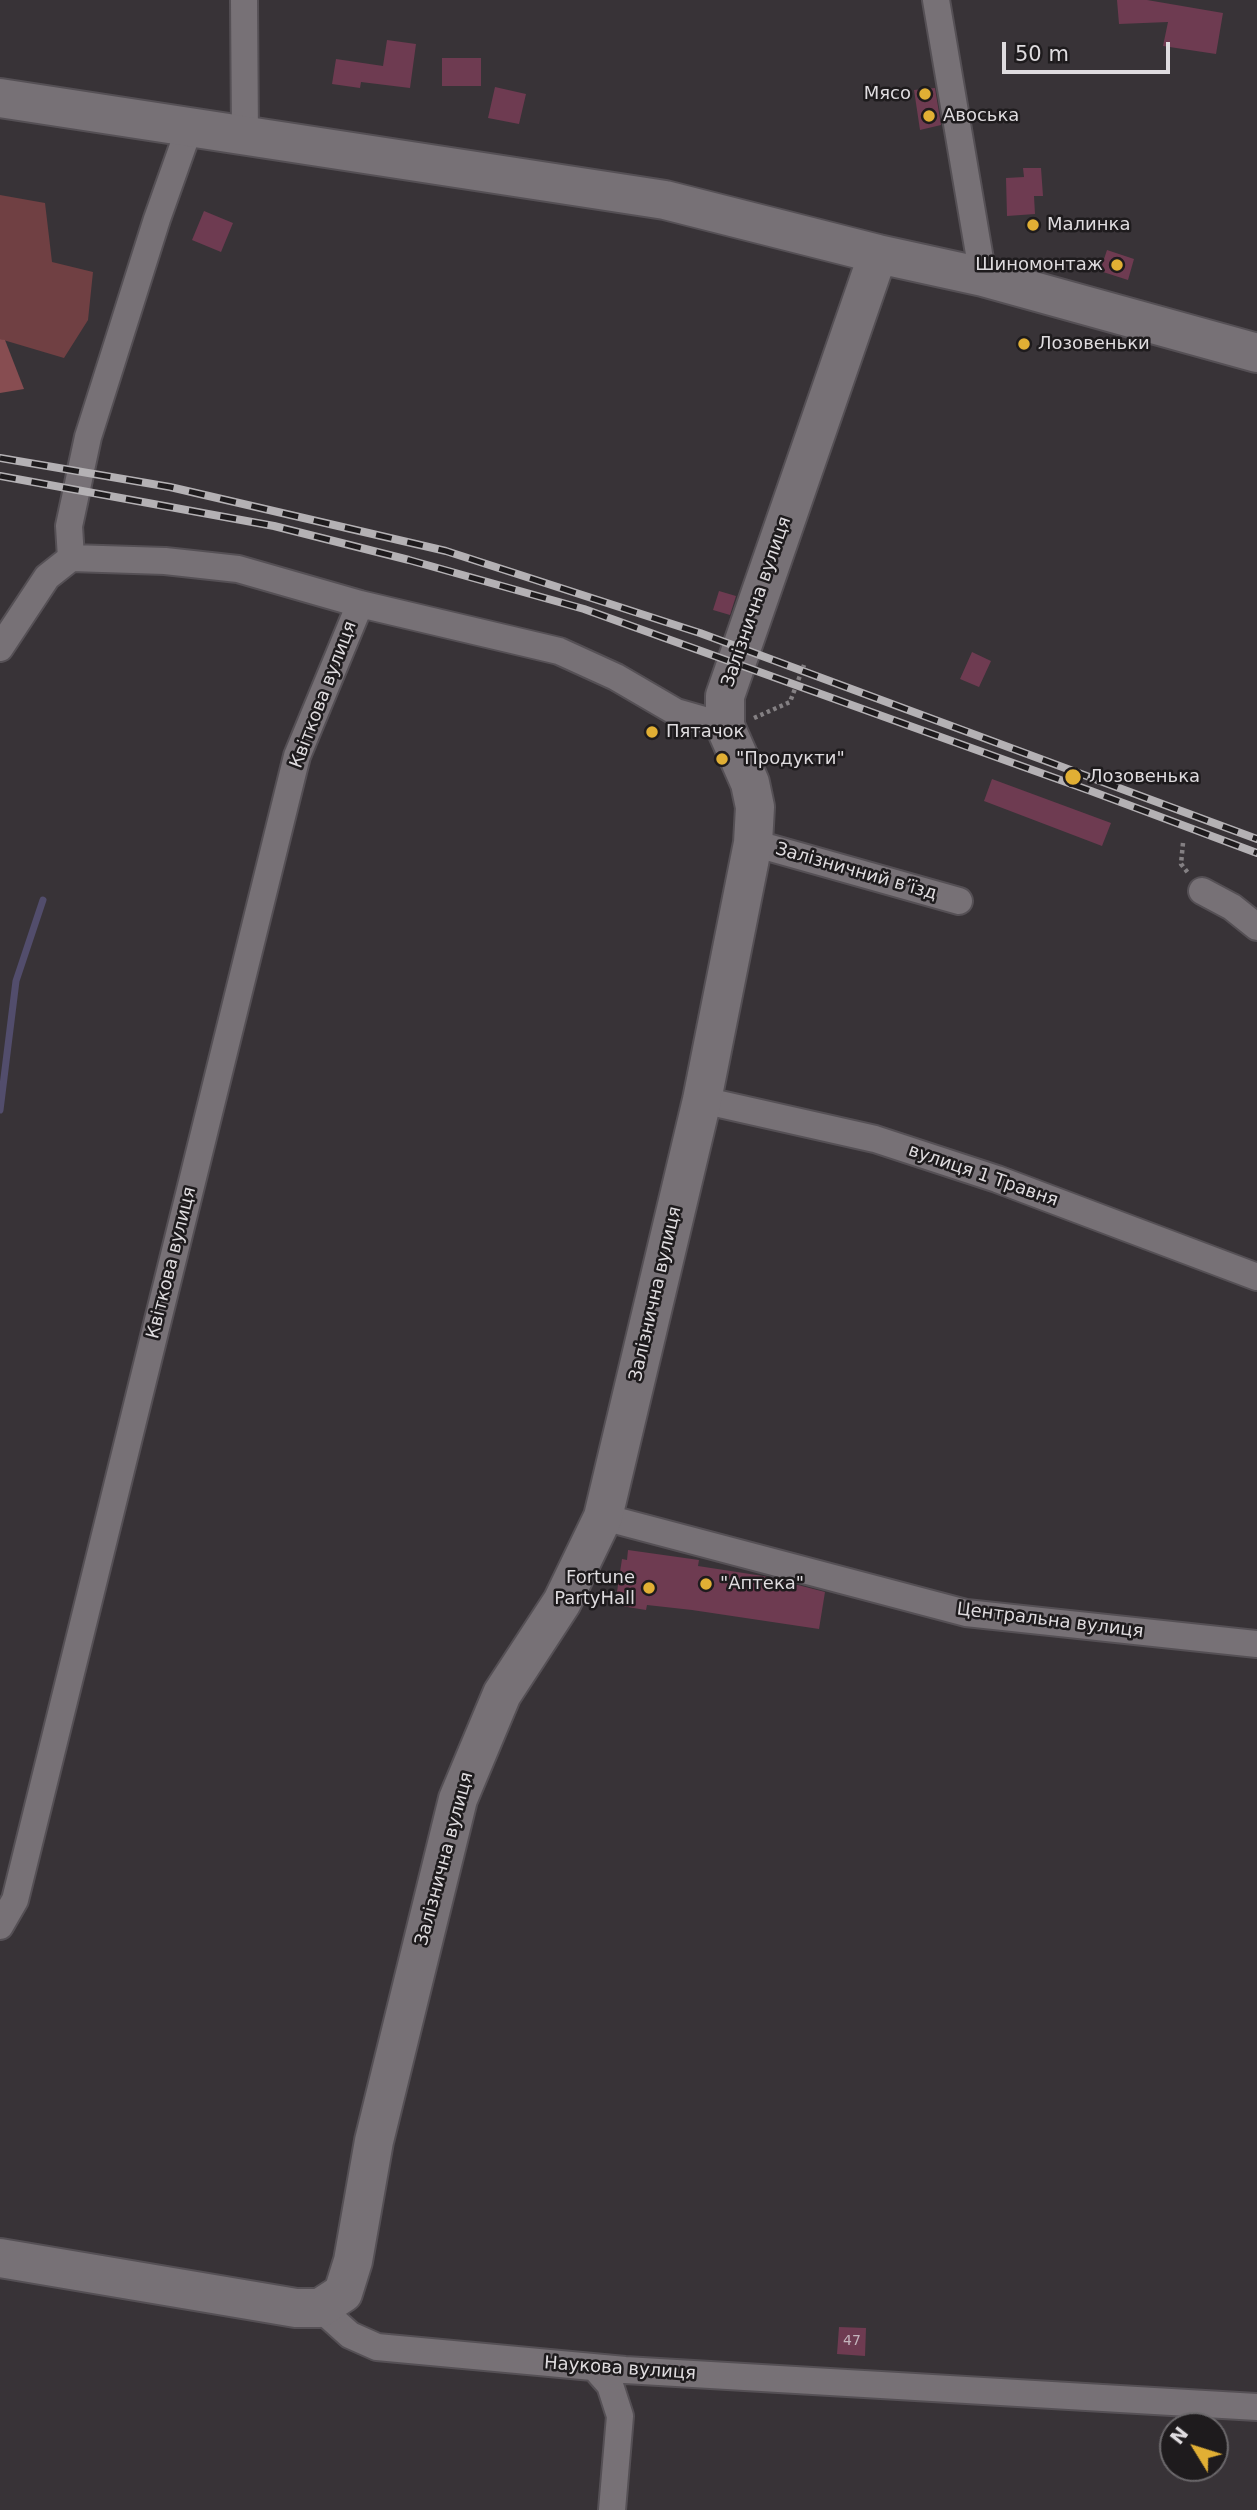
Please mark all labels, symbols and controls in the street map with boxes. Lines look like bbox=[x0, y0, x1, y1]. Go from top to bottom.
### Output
scale bar bbox=[1005, 28, 1173, 72]
text: 50 m bbox=[1015, 42, 1069, 66]
place label: Мясо bbox=[864, 83, 911, 105]
marker: Мясо bbox=[917, 86, 933, 102]
place label: Авоська bbox=[943, 105, 1019, 127]
marker: Авоська bbox=[921, 108, 937, 124]
place label: Малинка bbox=[1047, 214, 1130, 236]
marker: Малинка bbox=[1025, 217, 1041, 233]
place label: Шиномонтаж bbox=[975, 254, 1103, 276]
marker: Шиномонтаж bbox=[1109, 257, 1125, 273]
place label: Лозовеньки bbox=[1038, 333, 1150, 355]
marker: Лозовеньки bbox=[1016, 336, 1032, 352]
street label: Залізнична вулиця bbox=[718, 514, 796, 690]
street label: Квіткова вулиця bbox=[286, 618, 362, 772]
place label: Пятачок bbox=[666, 721, 744, 743]
marker: Пятачок bbox=[644, 724, 660, 740]
place label: "Продукти" bbox=[736, 748, 845, 770]
marker: "Продукти" bbox=[714, 751, 730, 767]
place label: Лозовенька bbox=[1089, 766, 1200, 788]
marker: Лозовенька bbox=[1063, 767, 1083, 787]
street label: Залізничний в’їзд bbox=[773, 839, 939, 905]
street label: вулиця 1 Травня bbox=[905, 1140, 1061, 1212]
street label: Квіткова вулиця bbox=[143, 1185, 201, 1341]
street label: Залізнична вулиця bbox=[625, 1204, 687, 1384]
place label: Fortune PartyHall bbox=[554, 1567, 635, 1610]
place label: "Аптека" bbox=[720, 1573, 804, 1595]
marker: "Аптека" bbox=[698, 1576, 714, 1592]
marker: Fortune PartyHall bbox=[641, 1580, 657, 1596]
street label: Центральна вулиця bbox=[955, 1599, 1145, 1643]
street label: Залізнична вулиця bbox=[411, 1770, 479, 1948]
house number: 47 bbox=[843, 2333, 861, 2349]
street label: Наукова вулиця bbox=[543, 2353, 697, 2385]
north arrow bbox=[1159, 2412, 1229, 2482]
text: N bbox=[1165, 2422, 1193, 2448]

